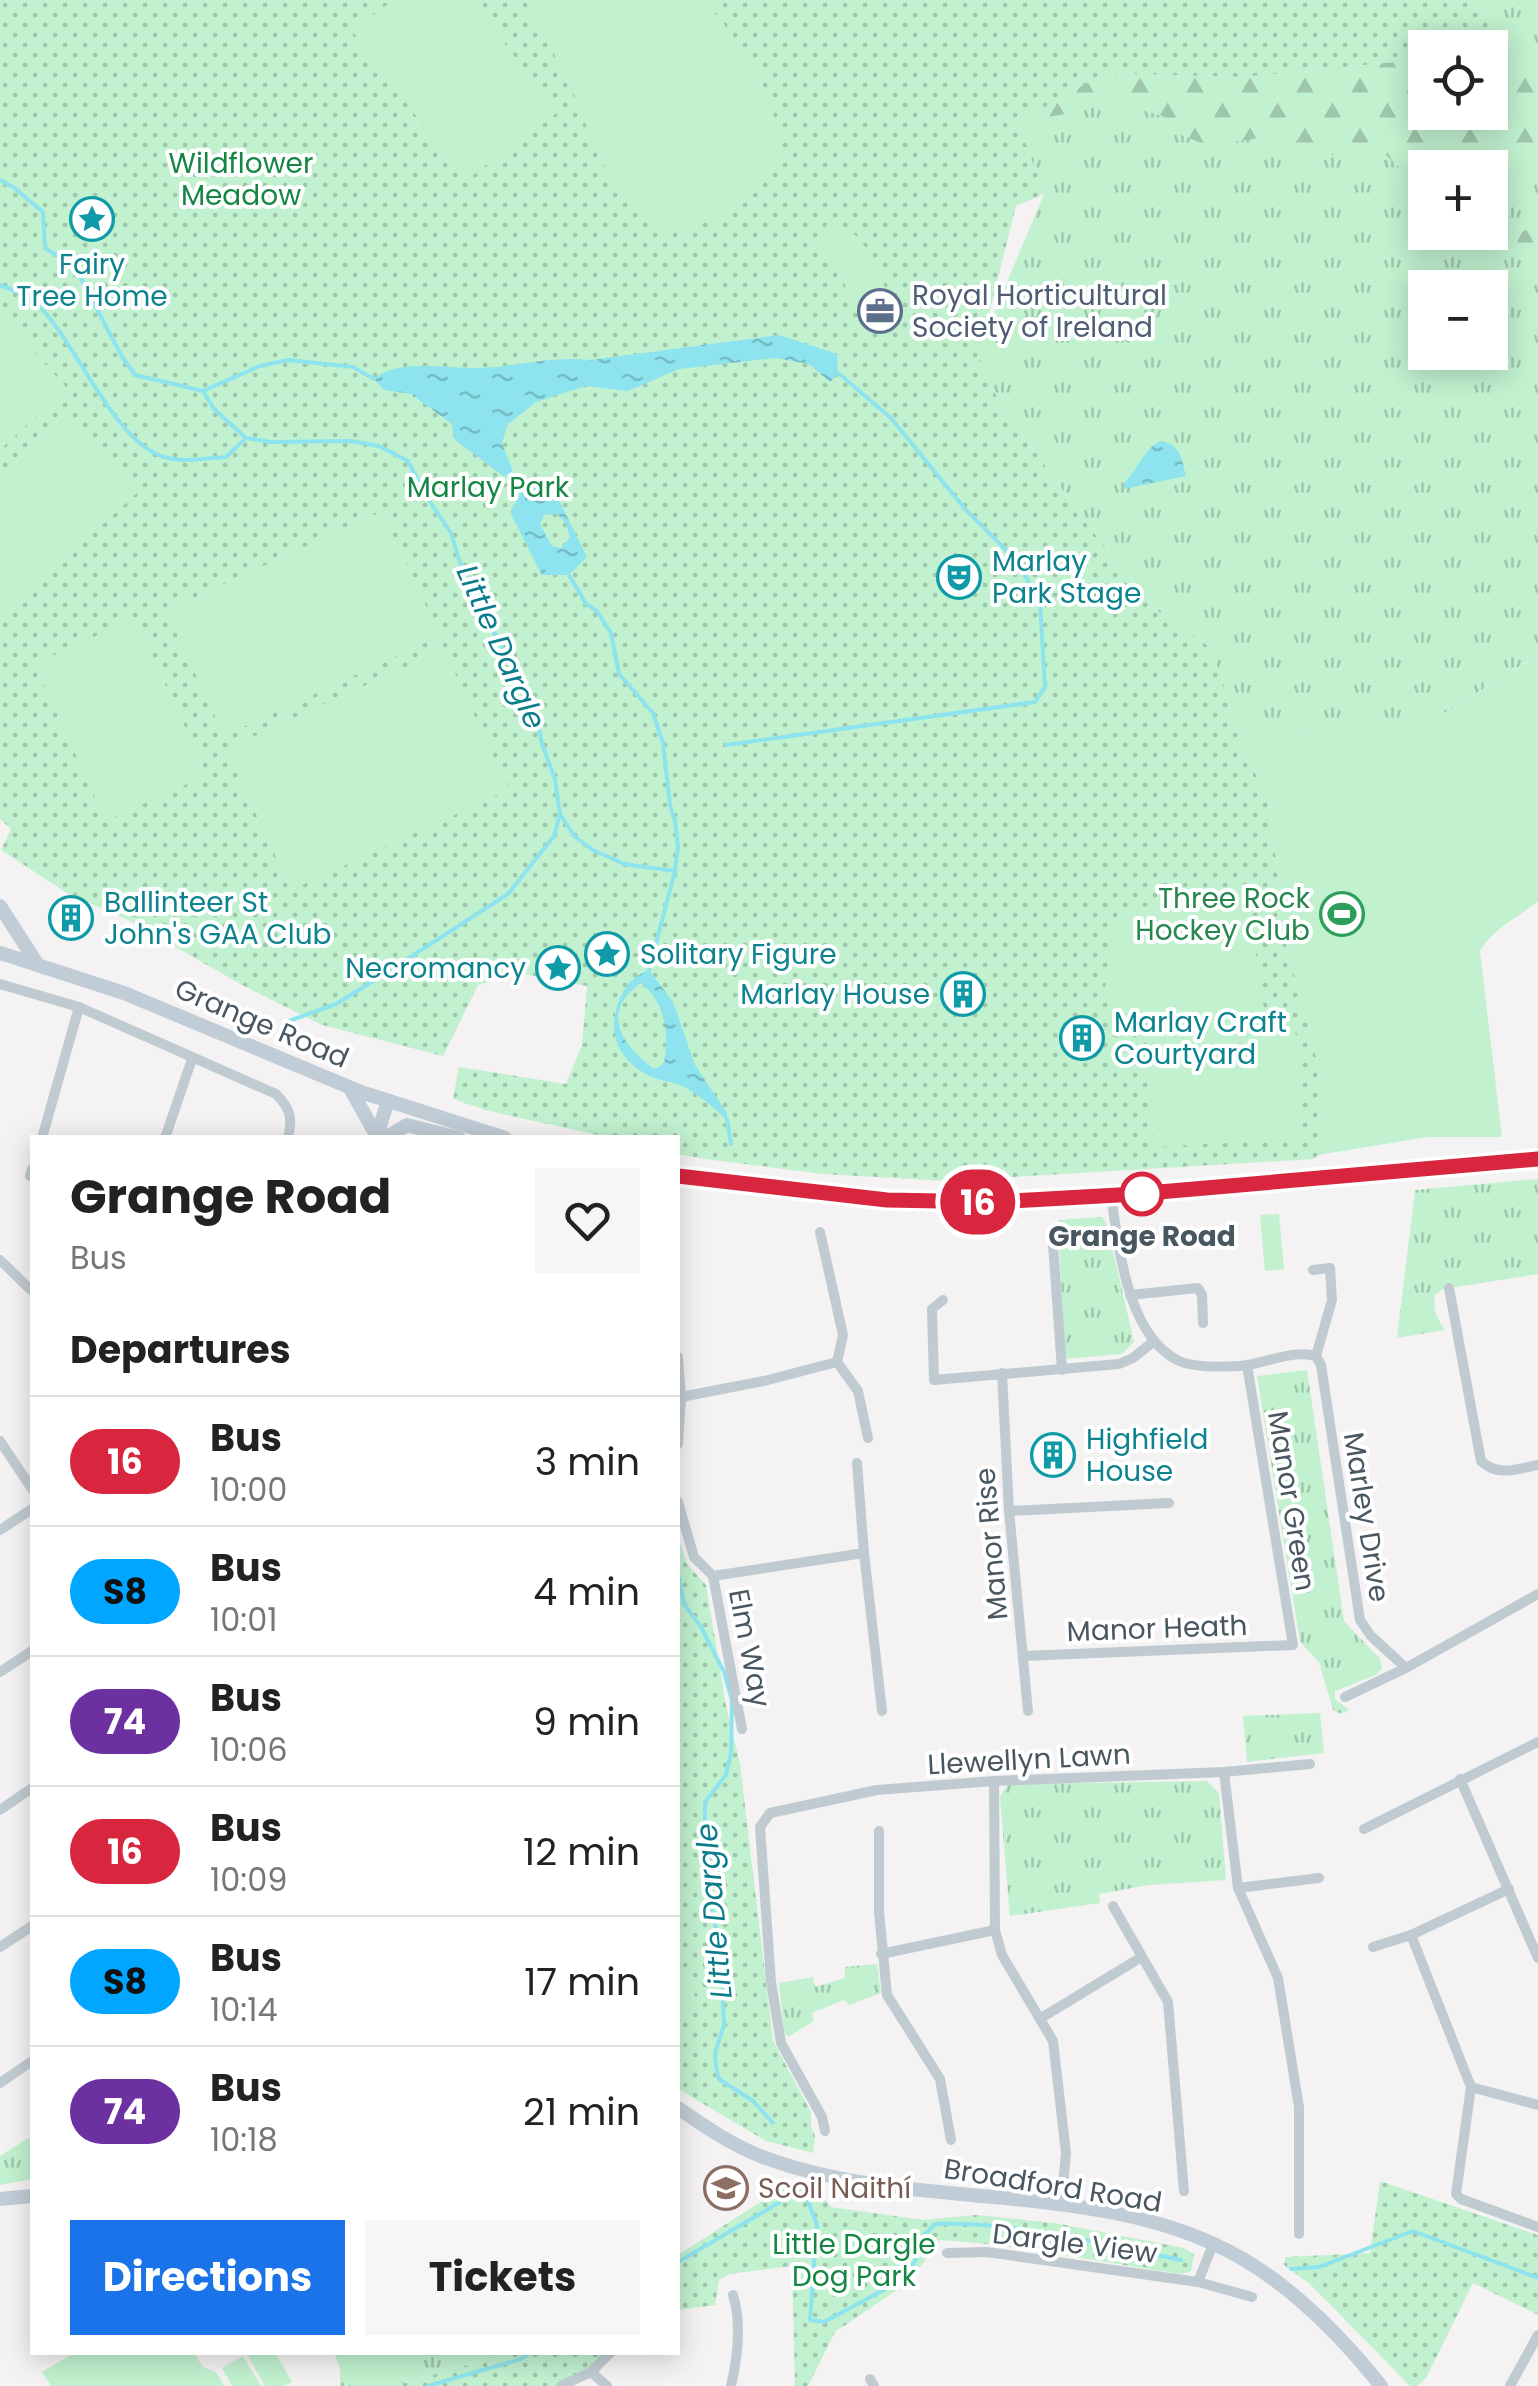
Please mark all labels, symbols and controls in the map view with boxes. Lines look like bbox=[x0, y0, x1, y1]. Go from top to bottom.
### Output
map controls bbox=[1408, 30, 1508, 370]
button: locate bbox=[1408, 30, 1508, 130]
park label: Wildflower Meadow bbox=[169, 144, 313, 215]
button: + bbox=[1408, 150, 1508, 250]
place icon: Fairy Tree Home bbox=[69, 196, 115, 242]
place label: Fairy Tree Home bbox=[16, 245, 168, 316]
button: − bbox=[1408, 270, 1508, 370]
place label: Royal Horticultural Society of Ireland bbox=[912, 276, 1167, 347]
office icon: Royal Horticultural Society of Ireland bbox=[857, 288, 903, 334]
park label: Marlay Park bbox=[407, 468, 570, 507]
place label: Marlay Park Stage bbox=[992, 542, 1141, 613]
theatre icon: Marlay Park Stage bbox=[936, 554, 982, 600]
water label: Little Dargle bbox=[446, 558, 557, 736]
place label: Three Rock Hockey Club bbox=[1135, 879, 1311, 950]
place label: Ballinteer St John's GAA Club bbox=[104, 883, 332, 954]
sports icon: Three Rock Hockey Club bbox=[1319, 891, 1365, 937]
building icon: Ballinteer St John's GAA Club bbox=[48, 895, 94, 941]
place icon: Solitary Figure bbox=[584, 931, 630, 977]
place label: Solitary Figure bbox=[640, 935, 837, 974]
place icon: Necromancy bbox=[535, 945, 581, 991]
place label: Necromancy bbox=[345, 949, 526, 988]
street label: Grange Road bbox=[169, 969, 355, 1078]
building icon: Marlay House bbox=[940, 971, 986, 1017]
place label: Marlay House bbox=[740, 975, 930, 1014]
place label: Marlay Craft Courtyard bbox=[1114, 1003, 1287, 1074]
building icon: Marlay Craft Courtyard bbox=[1059, 1015, 1105, 1061]
text: Grange Road bbox=[70, 1163, 391, 1230]
button: heart bbox=[535, 1168, 640, 1273]
line badge: 16 bbox=[933, 1170, 1023, 1234]
marker: Grange Road bbox=[1121, 1173, 1163, 1215]
text: 16 bbox=[960, 1178, 996, 1227]
place label: Grange Road bbox=[1048, 1217, 1236, 1256]
text: Bus bbox=[70, 1235, 127, 1280]
text: Departures bbox=[70, 1323, 291, 1376]
street label: Manor Green bbox=[1258, 1408, 1325, 1594]
text: Bus bbox=[210, 1411, 282, 1464]
place label: Highfield House bbox=[1086, 1420, 1208, 1491]
street label: Marley Drive bbox=[1334, 1429, 1399, 1605]
building icon: Highfield House bbox=[1030, 1432, 1076, 1478]
text: 3 min bbox=[535, 1435, 640, 1488]
text: 16 bbox=[107, 1437, 143, 1486]
street label: Manor Rise bbox=[965, 1466, 1018, 1622]
text: 10:00 bbox=[210, 1467, 287, 1512]
text: Bus bbox=[210, 1541, 282, 1594]
text: 4 min bbox=[533, 1565, 640, 1618]
text: S8 bbox=[103, 1567, 147, 1616]
street label: Elm Way bbox=[719, 1586, 780, 1711]
text: 10:01 bbox=[210, 1597, 278, 1642]
street label: Manor Heath bbox=[1066, 1606, 1248, 1651]
text: Bus bbox=[210, 1671, 282, 1724]
text: 9 min bbox=[533, 1695, 640, 1748]
text: 74 bbox=[104, 1697, 146, 1746]
text: 10:06 bbox=[210, 1727, 288, 1772]
street label: Llewellyn Lawn bbox=[926, 1735, 1132, 1784]
text: Bus bbox=[210, 1801, 282, 1854]
water label: Little Dargle bbox=[684, 1821, 743, 2001]
text: 12 min bbox=[523, 1825, 640, 1878]
text: 16 bbox=[107, 1827, 143, 1876]
text: 10:09 bbox=[210, 1857, 287, 1902]
text: Bus bbox=[210, 1931, 282, 1984]
text: 17 min bbox=[524, 1955, 640, 2008]
text: S8 bbox=[103, 1957, 147, 2006]
text: 10:14 bbox=[210, 1987, 278, 2032]
text: Bus bbox=[210, 2061, 282, 2114]
text: 21 min bbox=[523, 2085, 640, 2138]
text: 74 bbox=[104, 2087, 146, 2136]
text: 10:18 bbox=[210, 2117, 278, 2162]
street label: Broadford Road bbox=[941, 2149, 1165, 2222]
school or university icon: Scoil Naithí bbox=[703, 2165, 749, 2211]
place label: Scoil Naithí bbox=[758, 2169, 911, 2208]
street label: Dargle View bbox=[990, 2214, 1160, 2273]
button: Directions bbox=[70, 2220, 345, 2335]
button: Tickets bbox=[365, 2220, 640, 2335]
park label: Little Dargle Dog Park bbox=[772, 2225, 936, 2296]

